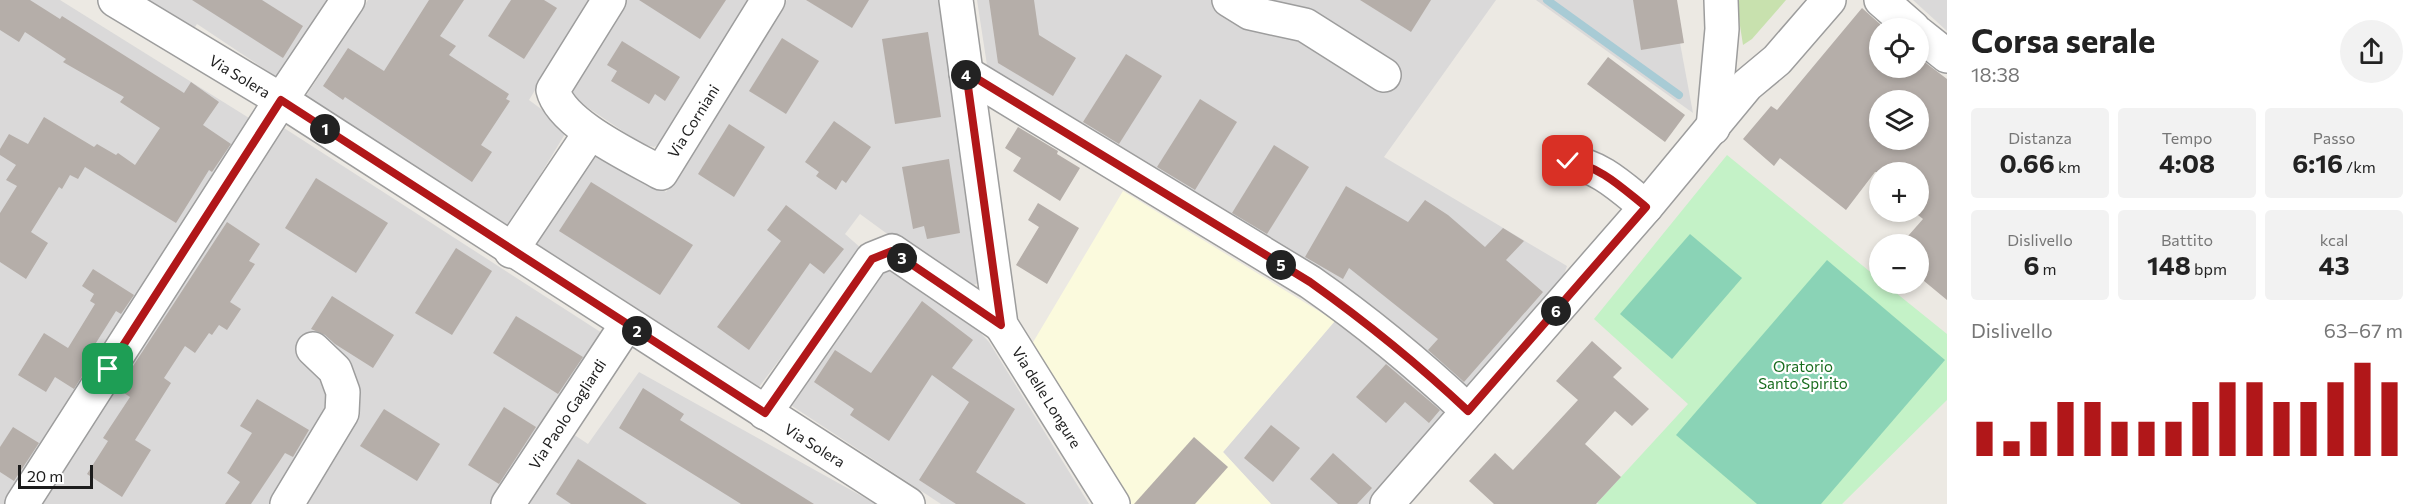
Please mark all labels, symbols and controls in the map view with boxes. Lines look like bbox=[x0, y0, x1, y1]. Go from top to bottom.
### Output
map controls bbox=[1869, 18, 1929, 294]
button: locate bbox=[1869, 18, 1929, 78]
text: Corsa serale bbox=[1971, 19, 2155, 60]
button: share bbox=[2340, 20, 2403, 83]
street label: Via Solera bbox=[206, 51, 274, 101]
pin: 4 bbox=[951, 60, 981, 90]
text: 18:38 bbox=[1971, 62, 2020, 86]
text: 4 bbox=[961, 65, 971, 84]
street label: Via Corniani bbox=[663, 81, 723, 161]
button: layers bbox=[1869, 90, 1929, 150]
pin: 1 bbox=[310, 114, 340, 144]
text: 1 bbox=[321, 119, 329, 138]
text: Distanza bbox=[2008, 128, 2072, 147]
text: Tempo bbox=[2162, 128, 2212, 147]
text: Passo bbox=[2313, 128, 2355, 147]
pin bbox=[1542, 135, 1593, 186]
icon: check bbox=[1551, 144, 1584, 177]
text: 0.66 bbox=[1999, 147, 2055, 178]
text: 4:08 bbox=[2159, 147, 2215, 178]
text: 6:16 bbox=[2292, 147, 2343, 178]
text: km bbox=[2055, 157, 2081, 176]
text: /km bbox=[2343, 157, 2376, 176]
button: + bbox=[1869, 162, 1929, 222]
text: Dislivello bbox=[2007, 230, 2073, 249]
text: Battito bbox=[2161, 230, 2213, 249]
text: kcal bbox=[2320, 230, 2348, 249]
button: − bbox=[1869, 234, 1929, 294]
pin: 3 bbox=[887, 243, 917, 273]
text: 3 bbox=[897, 248, 907, 267]
text: 6 bbox=[2023, 249, 2040, 280]
text: 148 bbox=[2147, 249, 2191, 280]
text: 43 bbox=[2318, 249, 2350, 280]
pin: 5 bbox=[1266, 250, 1296, 280]
text: 5 bbox=[1276, 255, 1286, 274]
text: m bbox=[2040, 259, 2057, 278]
text: bpm bbox=[2191, 259, 2227, 278]
pin: 6 bbox=[1541, 296, 1571, 326]
text: 6 bbox=[1551, 301, 1561, 320]
pin: 2 bbox=[622, 316, 652, 346]
text: Dislivello bbox=[1971, 318, 2053, 342]
text: 63–67 m bbox=[2324, 318, 2403, 342]
text: 2 bbox=[632, 321, 642, 340]
pin bbox=[82, 343, 133, 394]
street label: Via delle Longure bbox=[1009, 343, 1085, 451]
icon: arrive bbox=[91, 352, 124, 385]
street label: Via Paolo Gagliardi bbox=[525, 356, 609, 472]
park label: Oratorio Santo Spirito bbox=[1758, 357, 1848, 392]
street label: Via Solera bbox=[781, 419, 849, 471]
scale bar bbox=[18, 462, 93, 490]
text: 20 m bbox=[27, 466, 63, 485]

